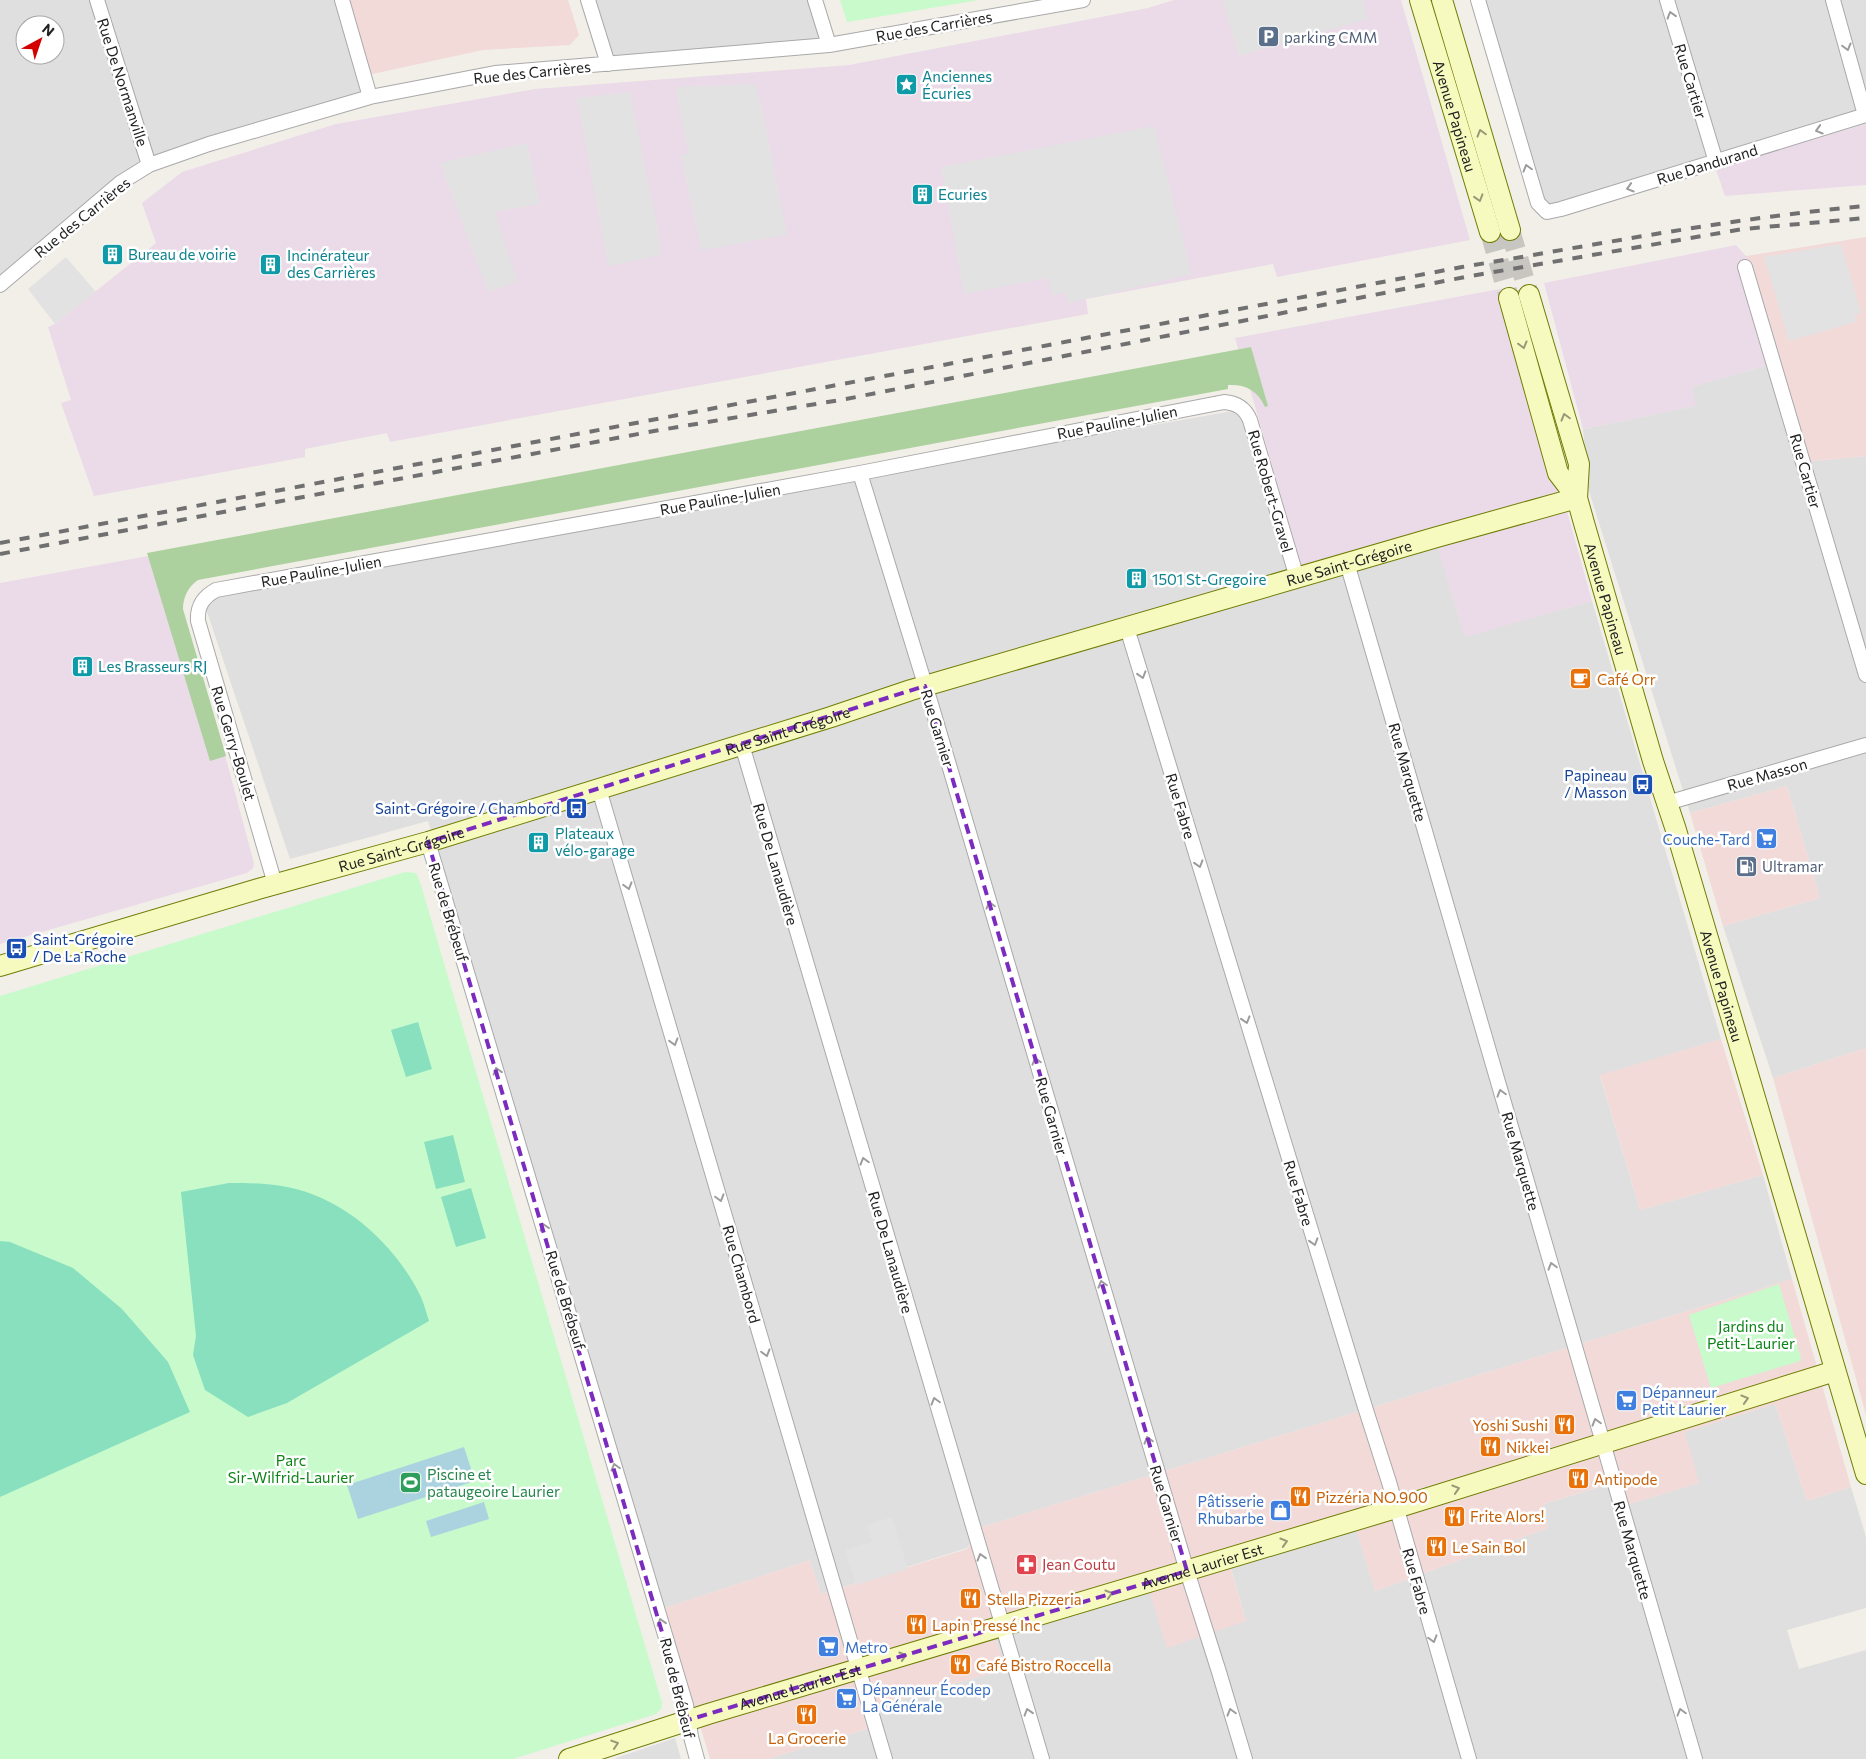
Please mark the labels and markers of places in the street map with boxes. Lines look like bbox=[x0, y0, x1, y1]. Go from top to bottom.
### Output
parking icon: parking CMM bbox=[1256, 25, 1280, 49]
place label: parking CMM bbox=[1284, 28, 1377, 46]
place label: Anciennes Écuries bbox=[922, 67, 992, 102]
place icon: Anciennes Écuries bbox=[894, 73, 918, 97]
building icon: Ecuries bbox=[910, 182, 934, 206]
place label: Ecuries bbox=[938, 185, 987, 203]
building icon: Bureau de voirie bbox=[100, 242, 124, 266]
place label: Bureau de voirie bbox=[128, 245, 236, 263]
place label: Incinérateur des Carrières bbox=[287, 246, 376, 281]
building icon: Incinérateur des Carrières bbox=[259, 252, 283, 276]
building icon: 1501 St-Gregoire bbox=[1124, 567, 1148, 591]
place label: 1501 St-Gregoire bbox=[1152, 570, 1266, 588]
building icon: Les Brasseurs RJ bbox=[70, 654, 94, 678]
place label: Les Brasseurs RJ bbox=[98, 657, 207, 675]
cafe icon: Café Orr bbox=[1569, 667, 1593, 691]
place label: Café Orr bbox=[1597, 670, 1656, 688]
place label: Papineau / Masson bbox=[1564, 766, 1627, 801]
bus stop icon: Papineau / Masson bbox=[1631, 772, 1655, 796]
bus stop icon: Saint-Grégoire / Chambord bbox=[564, 796, 588, 820]
place label: Saint-Grégoire / Chambord bbox=[375, 799, 560, 817]
place label: Plateaux vélo-garage bbox=[555, 824, 635, 859]
supermarket icon: Couche-Tard bbox=[1754, 827, 1778, 851]
building icon: Plateaux vélo-garage bbox=[527, 830, 551, 854]
place label: Couche-Tard bbox=[1662, 830, 1750, 848]
fuel station icon: Ultramar bbox=[1734, 854, 1758, 878]
place label: Ultramar bbox=[1762, 857, 1824, 875]
place label: Saint-Grégoire / De La Roche bbox=[33, 930, 134, 965]
bus stop icon: Saint-Grégoire / De La Roche bbox=[5, 936, 29, 960]
place label: Dépanneur Petit Laurier bbox=[1642, 1383, 1727, 1418]
supermarket icon: Dépanneur Petit Laurier bbox=[1614, 1389, 1638, 1413]
restaurant icon: Yoshi Sushi bbox=[1552, 1413, 1576, 1437]
place label: Yoshi Sushi bbox=[1472, 1416, 1548, 1434]
restaurant icon: Nikkei bbox=[1478, 1435, 1502, 1459]
place label: Nikkei bbox=[1506, 1438, 1549, 1456]
place label: Piscine et pataugeoire Laurier bbox=[427, 1465, 560, 1500]
restaurant icon: Antipode bbox=[1566, 1467, 1590, 1491]
place label: Antipode bbox=[1594, 1470, 1657, 1488]
sports icon: Piscine et pataugeoire Laurier bbox=[399, 1471, 423, 1495]
restaurant icon: Pizzéria NO.900 bbox=[1288, 1485, 1312, 1509]
place label: Pizzéria NO.900 bbox=[1316, 1488, 1428, 1506]
place label: Pâtisserie Rhubarbe bbox=[1197, 1492, 1264, 1527]
shop icon: Pâtisserie Rhubarbe bbox=[1268, 1498, 1292, 1522]
restaurant icon: Frite Alors! bbox=[1442, 1504, 1466, 1528]
place label: Frite Alors! bbox=[1470, 1507, 1544, 1525]
restaurant icon: Le Sain Bol bbox=[1424, 1535, 1448, 1559]
place label: Le Sain Bol bbox=[1452, 1538, 1526, 1556]
pharmacy icon: Jean Coutu bbox=[1014, 1552, 1038, 1576]
place label: Jean Coutu bbox=[1042, 1555, 1116, 1573]
restaurant icon: Stella Pizzeria bbox=[959, 1587, 983, 1611]
place label: Stella Pizzeria bbox=[987, 1590, 1082, 1608]
restaurant icon: Lapin Pressé Inc bbox=[904, 1613, 928, 1637]
place label: Lapin Pressé Inc bbox=[932, 1616, 1040, 1634]
supermarket icon: Metro bbox=[817, 1635, 841, 1659]
place label: Metro bbox=[845, 1638, 888, 1656]
restaurant icon: Café Bistro Roccella bbox=[948, 1653, 972, 1677]
place label: Café Bistro Roccella bbox=[976, 1656, 1111, 1674]
place label: Dépanneur Écodep La Générale bbox=[862, 1679, 991, 1715]
supermarket icon: Dépanneur Écodep La Générale bbox=[834, 1686, 858, 1710]
restaurant icon: La Grocerie bbox=[795, 1703, 819, 1727]
place label: La Grocerie bbox=[768, 1729, 846, 1747]

